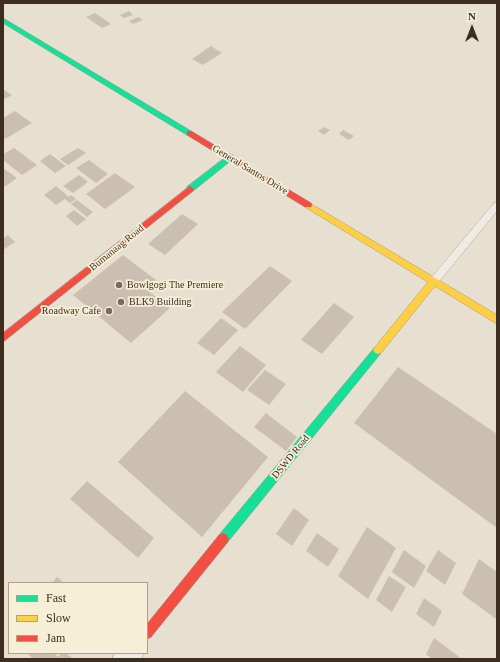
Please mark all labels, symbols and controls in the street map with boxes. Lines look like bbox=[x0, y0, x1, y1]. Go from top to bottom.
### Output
north arrow bbox=[452, 8, 492, 48]
text: N bbox=[468, 10, 476, 22]
street label: General Santos Drive bbox=[210, 143, 290, 197]
street label: Bumanaag Road bbox=[87, 222, 147, 274]
place label: Bowlgogi The Premiere bbox=[127, 279, 223, 291]
marker: Bowlgogi The Premiere bbox=[114, 280, 124, 290]
place label: BLK9 Building bbox=[129, 296, 192, 308]
marker: BLK9 Building bbox=[116, 297, 126, 307]
place label: Roadway Cafe bbox=[42, 305, 101, 317]
marker: Roadway Cafe bbox=[104, 306, 114, 316]
street label: DSWD Road bbox=[270, 433, 312, 481]
legend bbox=[8, 582, 148, 654]
text: Fast bbox=[46, 591, 66, 605]
text: Slow bbox=[46, 611, 71, 625]
text: Jam bbox=[46, 631, 65, 645]

